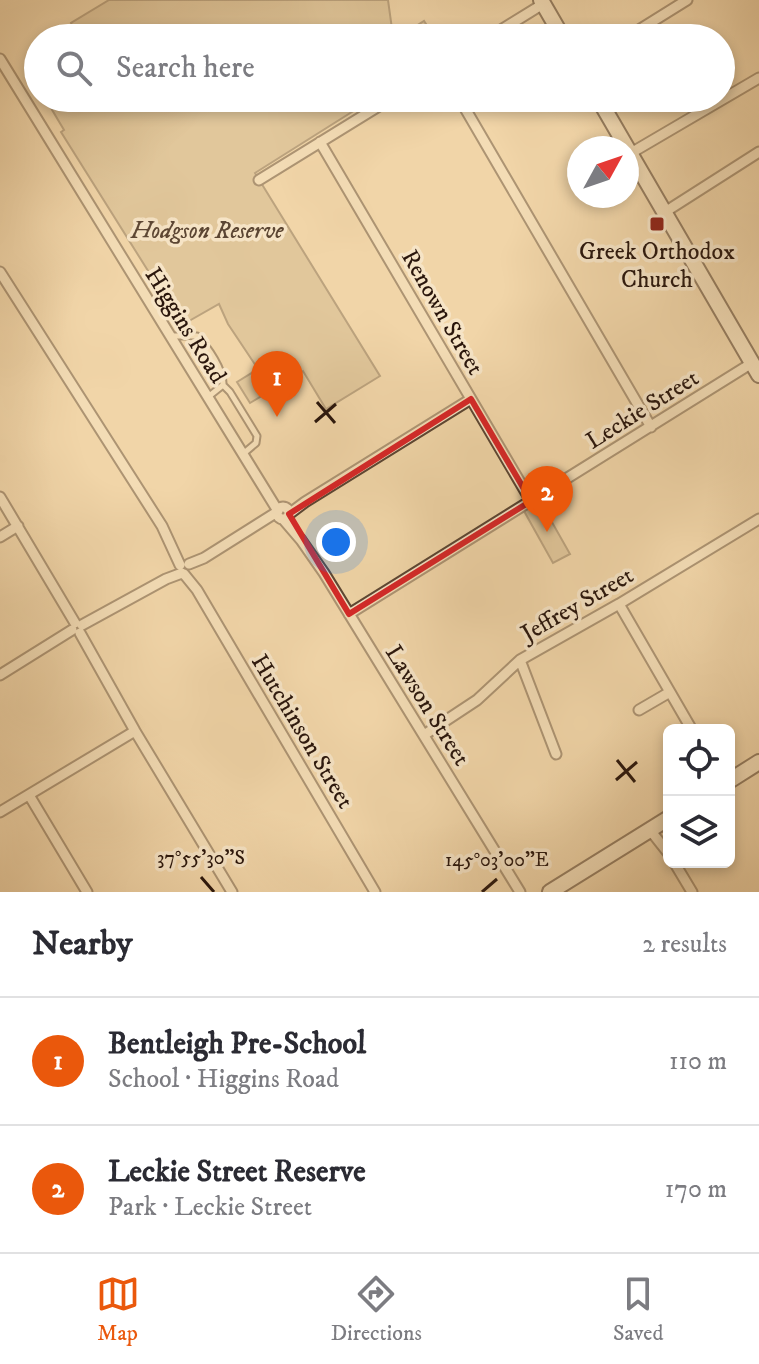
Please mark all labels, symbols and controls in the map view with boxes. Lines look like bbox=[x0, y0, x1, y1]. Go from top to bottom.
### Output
search box bbox=[24, 24, 735, 112]
icon: search bbox=[52, 46, 96, 90]
text: Search here bbox=[116, 50, 255, 87]
north arrow bbox=[567, 136, 639, 208]
marker: Greek Orthodox Church bbox=[648, 215, 666, 233]
park label: Hodgson Reserve bbox=[130, 216, 284, 246]
place label: Greek Orthodox Church bbox=[579, 237, 735, 295]
street label: Renown Street bbox=[394, 245, 490, 381]
street label: Higgins Road bbox=[138, 262, 233, 389]
pin: 1 bbox=[251, 351, 303, 417]
street label: Leckie Street bbox=[581, 363, 705, 456]
pin: 2 bbox=[521, 466, 573, 532]
your location bbox=[316, 522, 356, 562]
street label: Jeffrey Street bbox=[514, 561, 639, 650]
street label: Lawson Street bbox=[378, 640, 476, 772]
street label: Hutchinson Street bbox=[244, 649, 360, 814]
map controls bbox=[663, 724, 735, 868]
button: locate bbox=[663, 724, 735, 796]
button: layers bbox=[663, 796, 735, 868]
text: 37°55'30"S bbox=[157, 846, 245, 871]
text: 145°03'00"E bbox=[445, 848, 549, 873]
text: Nearby bbox=[32, 923, 133, 965]
text: 2 results bbox=[642, 928, 727, 961]
text: Bentleigh Pre-School bbox=[108, 1026, 366, 1063]
text: 1 bbox=[53, 1045, 63, 1078]
text: 110 m bbox=[669, 1045, 727, 1078]
text: School · Higgins Road bbox=[108, 1063, 339, 1096]
text: Leckie Street Reserve bbox=[108, 1154, 366, 1191]
text: 2 bbox=[52, 1173, 64, 1206]
text: 170 m bbox=[665, 1173, 727, 1206]
text: Park · Leckie Street bbox=[108, 1191, 312, 1224]
tab: Map bbox=[96, 1272, 140, 1347]
tab: Directions bbox=[331, 1272, 422, 1347]
tab: Saved bbox=[613, 1272, 663, 1347]

